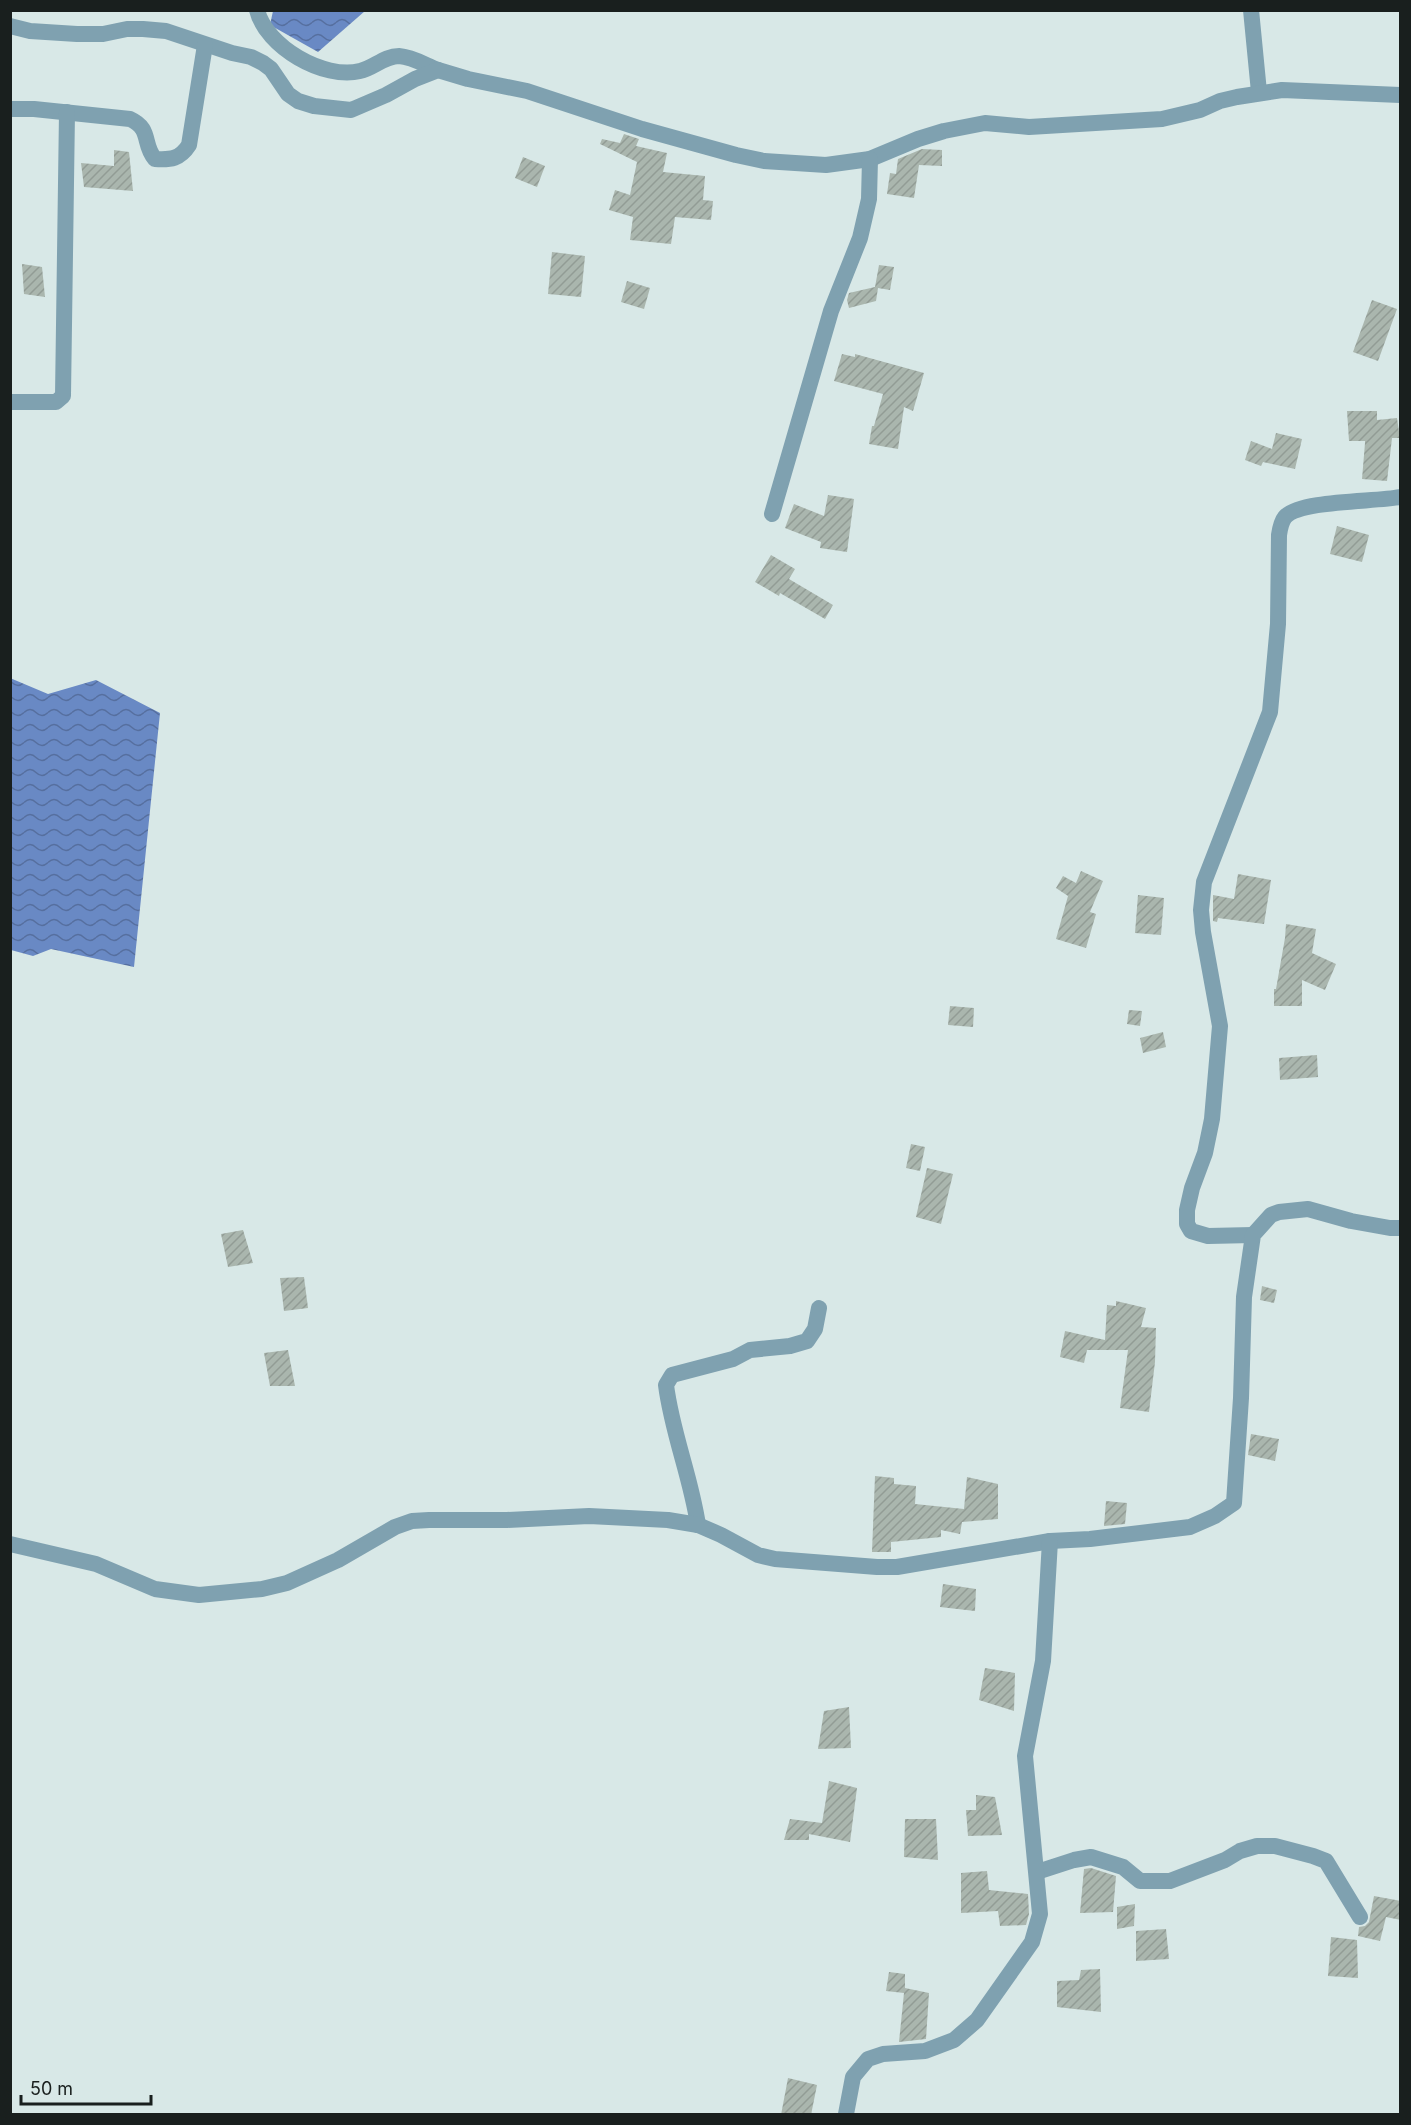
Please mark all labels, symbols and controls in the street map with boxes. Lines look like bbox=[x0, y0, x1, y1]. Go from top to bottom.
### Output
scale bar bbox=[21, 2068, 152, 2106]
text: 50 m bbox=[30, 2078, 73, 2099]

